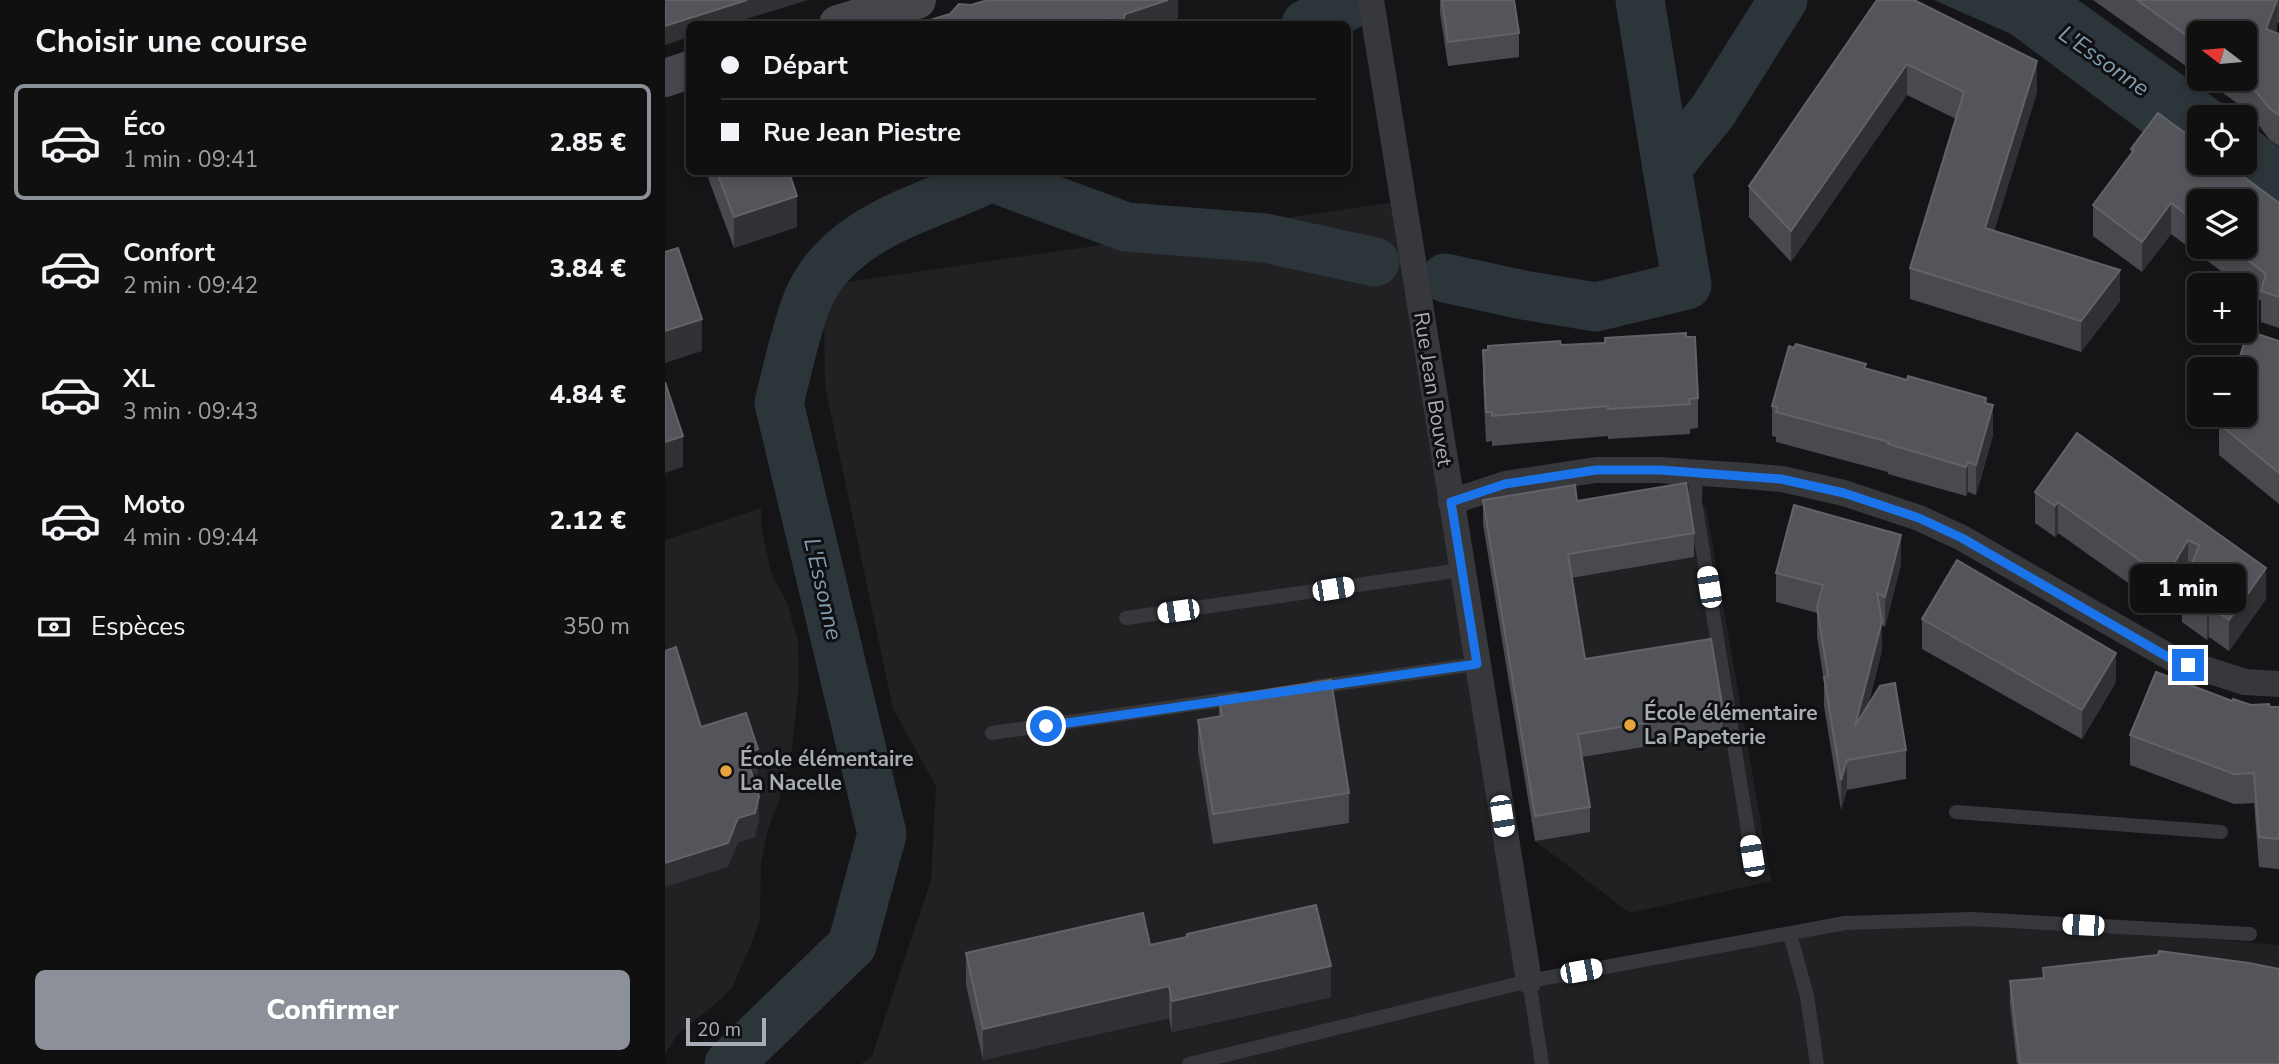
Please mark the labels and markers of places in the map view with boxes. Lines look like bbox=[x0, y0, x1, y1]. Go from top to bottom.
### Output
place label: École élémentaire La Papeterie bbox=[1644, 699, 1818, 751]
marker: École élémentaire La Papeterie bbox=[1622, 717, 1638, 733]
place label: École élémentaire La Nacelle bbox=[740, 745, 914, 797]
marker: École élémentaire La Nacelle bbox=[718, 763, 734, 779]

